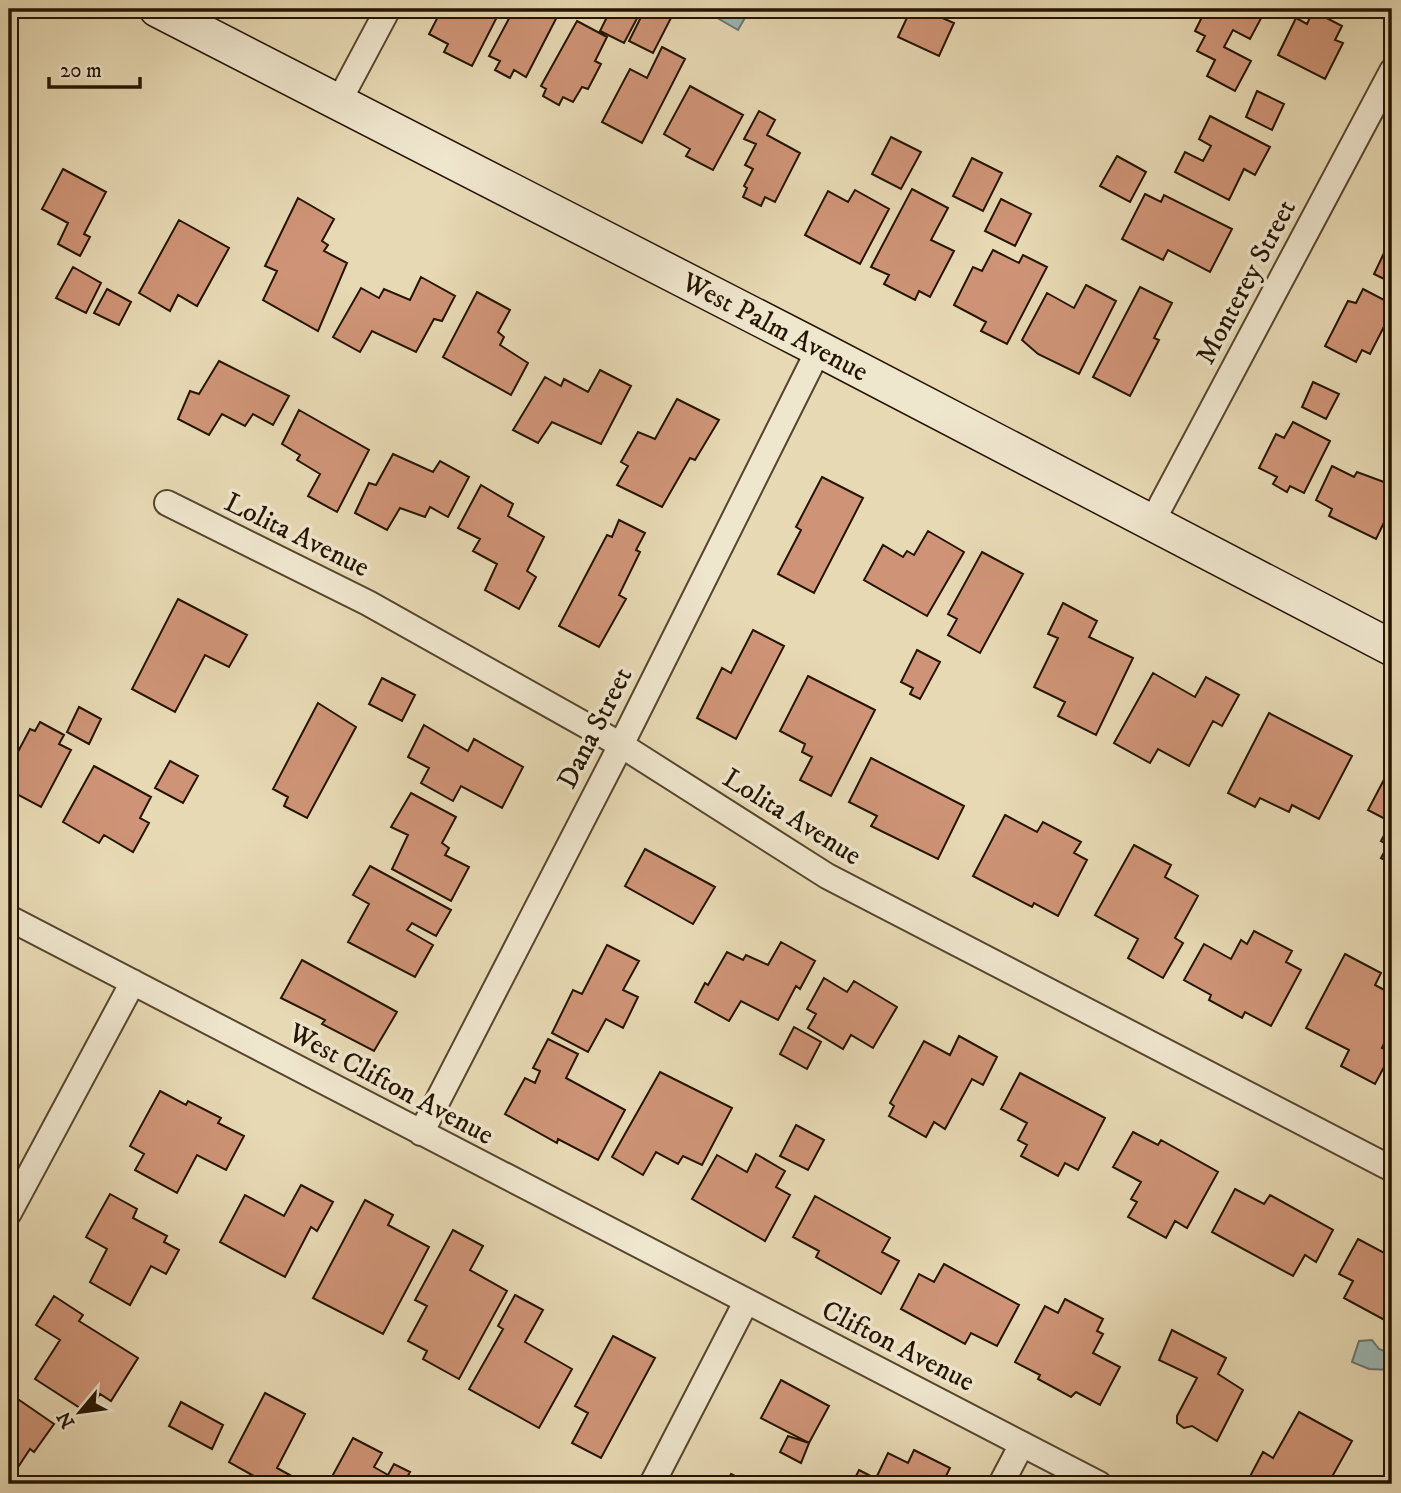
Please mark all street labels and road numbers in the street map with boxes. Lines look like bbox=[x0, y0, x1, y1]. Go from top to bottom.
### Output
street label: Monterey Street bbox=[1188, 194, 1304, 370]
street label: West Palm Avenue bbox=[675, 264, 874, 389]
street label: Lolita Avenue bbox=[219, 485, 375, 585]
street label: Dana Street bbox=[550, 661, 640, 795]
street label: Lolita Avenue bbox=[716, 761, 868, 873]
street label: West Clifton Avenue bbox=[282, 1015, 500, 1153]
street label: Clifton Avenue bbox=[816, 1292, 980, 1400]

